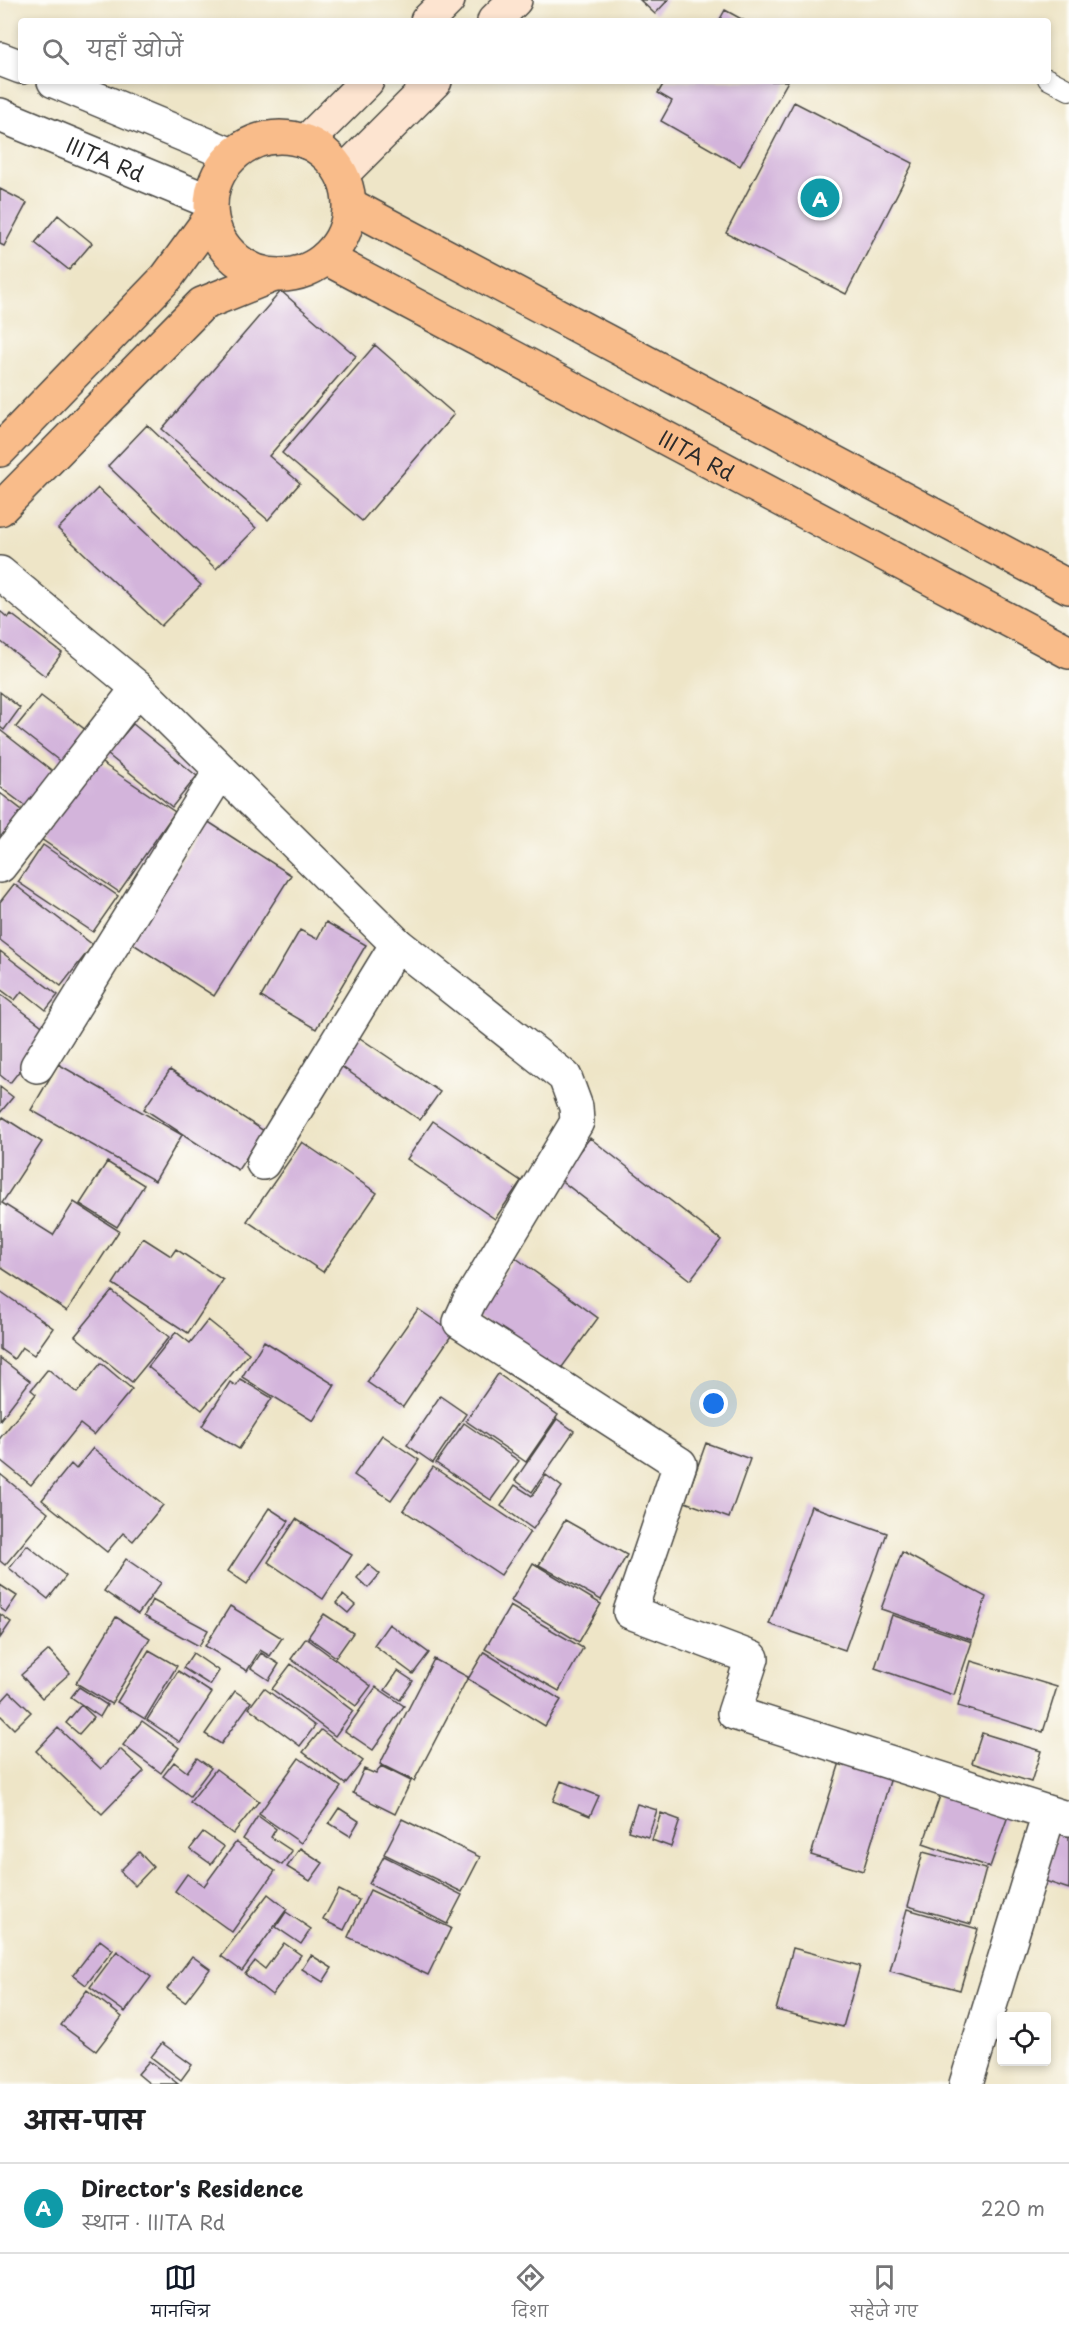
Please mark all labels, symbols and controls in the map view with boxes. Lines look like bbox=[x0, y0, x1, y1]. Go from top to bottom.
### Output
search box bbox=[18, 18, 1051, 84]
text: यहाँ खोजें bbox=[87, 31, 183, 64]
icon: search bbox=[39, 35, 72, 68]
street label: IIITA Rd bbox=[62, 128, 149, 189]
pin: A bbox=[800, 176, 840, 220]
street label: IIITA Rd bbox=[653, 421, 741, 488]
your location bbox=[699, 1389, 728, 1418]
map controls bbox=[997, 2012, 1051, 2066]
button: locate bbox=[997, 2012, 1051, 2066]
text: आस-पास bbox=[24, 2100, 144, 2139]
text: Director's Residence bbox=[81, 2171, 303, 2204]
text: A bbox=[36, 2193, 51, 2223]
text: 220 m bbox=[981, 2193, 1045, 2223]
text: स्थान · IIITA Rd bbox=[81, 2207, 225, 2237]
tab: मानचित्र bbox=[151, 2261, 210, 2329]
tab: दिशा bbox=[512, 2261, 548, 2329]
tab: सहेजे गए bbox=[850, 2261, 918, 2329]

